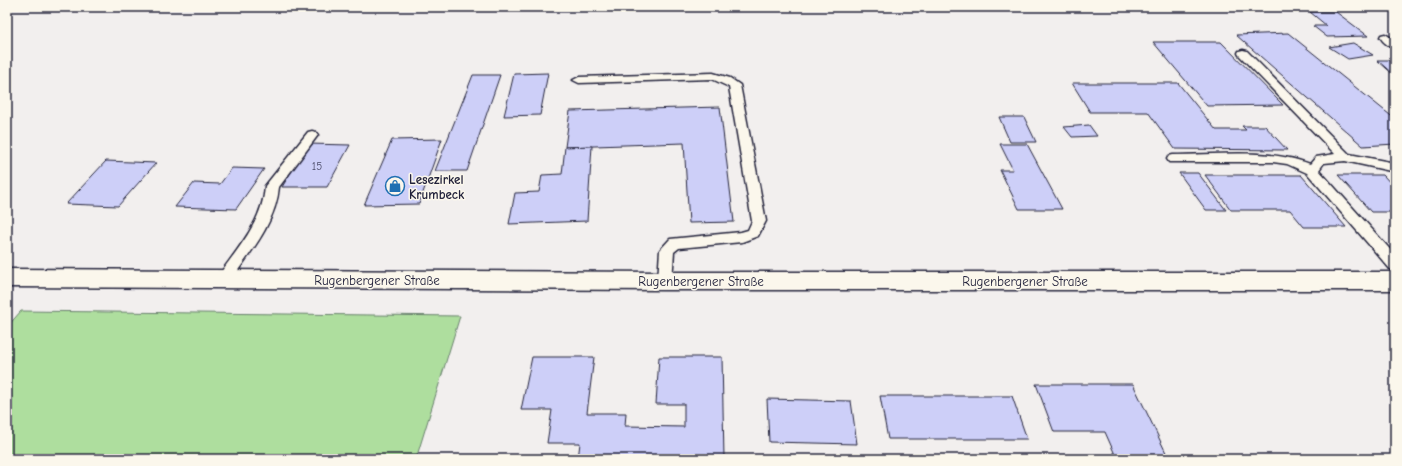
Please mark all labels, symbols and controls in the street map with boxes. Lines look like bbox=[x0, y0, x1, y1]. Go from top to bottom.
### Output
house number: 15 bbox=[312, 160, 322, 173]
place label: Lesezirkel Krumbeck bbox=[409, 172, 465, 202]
shop icon: Lesezirkel Krumbeck bbox=[384, 175, 406, 197]
street label: Rugenbergener Straße bbox=[314, 273, 440, 288]
street label: Rugenbergener Straße bbox=[638, 274, 764, 289]
street label: Rugenbergener Straße bbox=[962, 274, 1088, 289]

